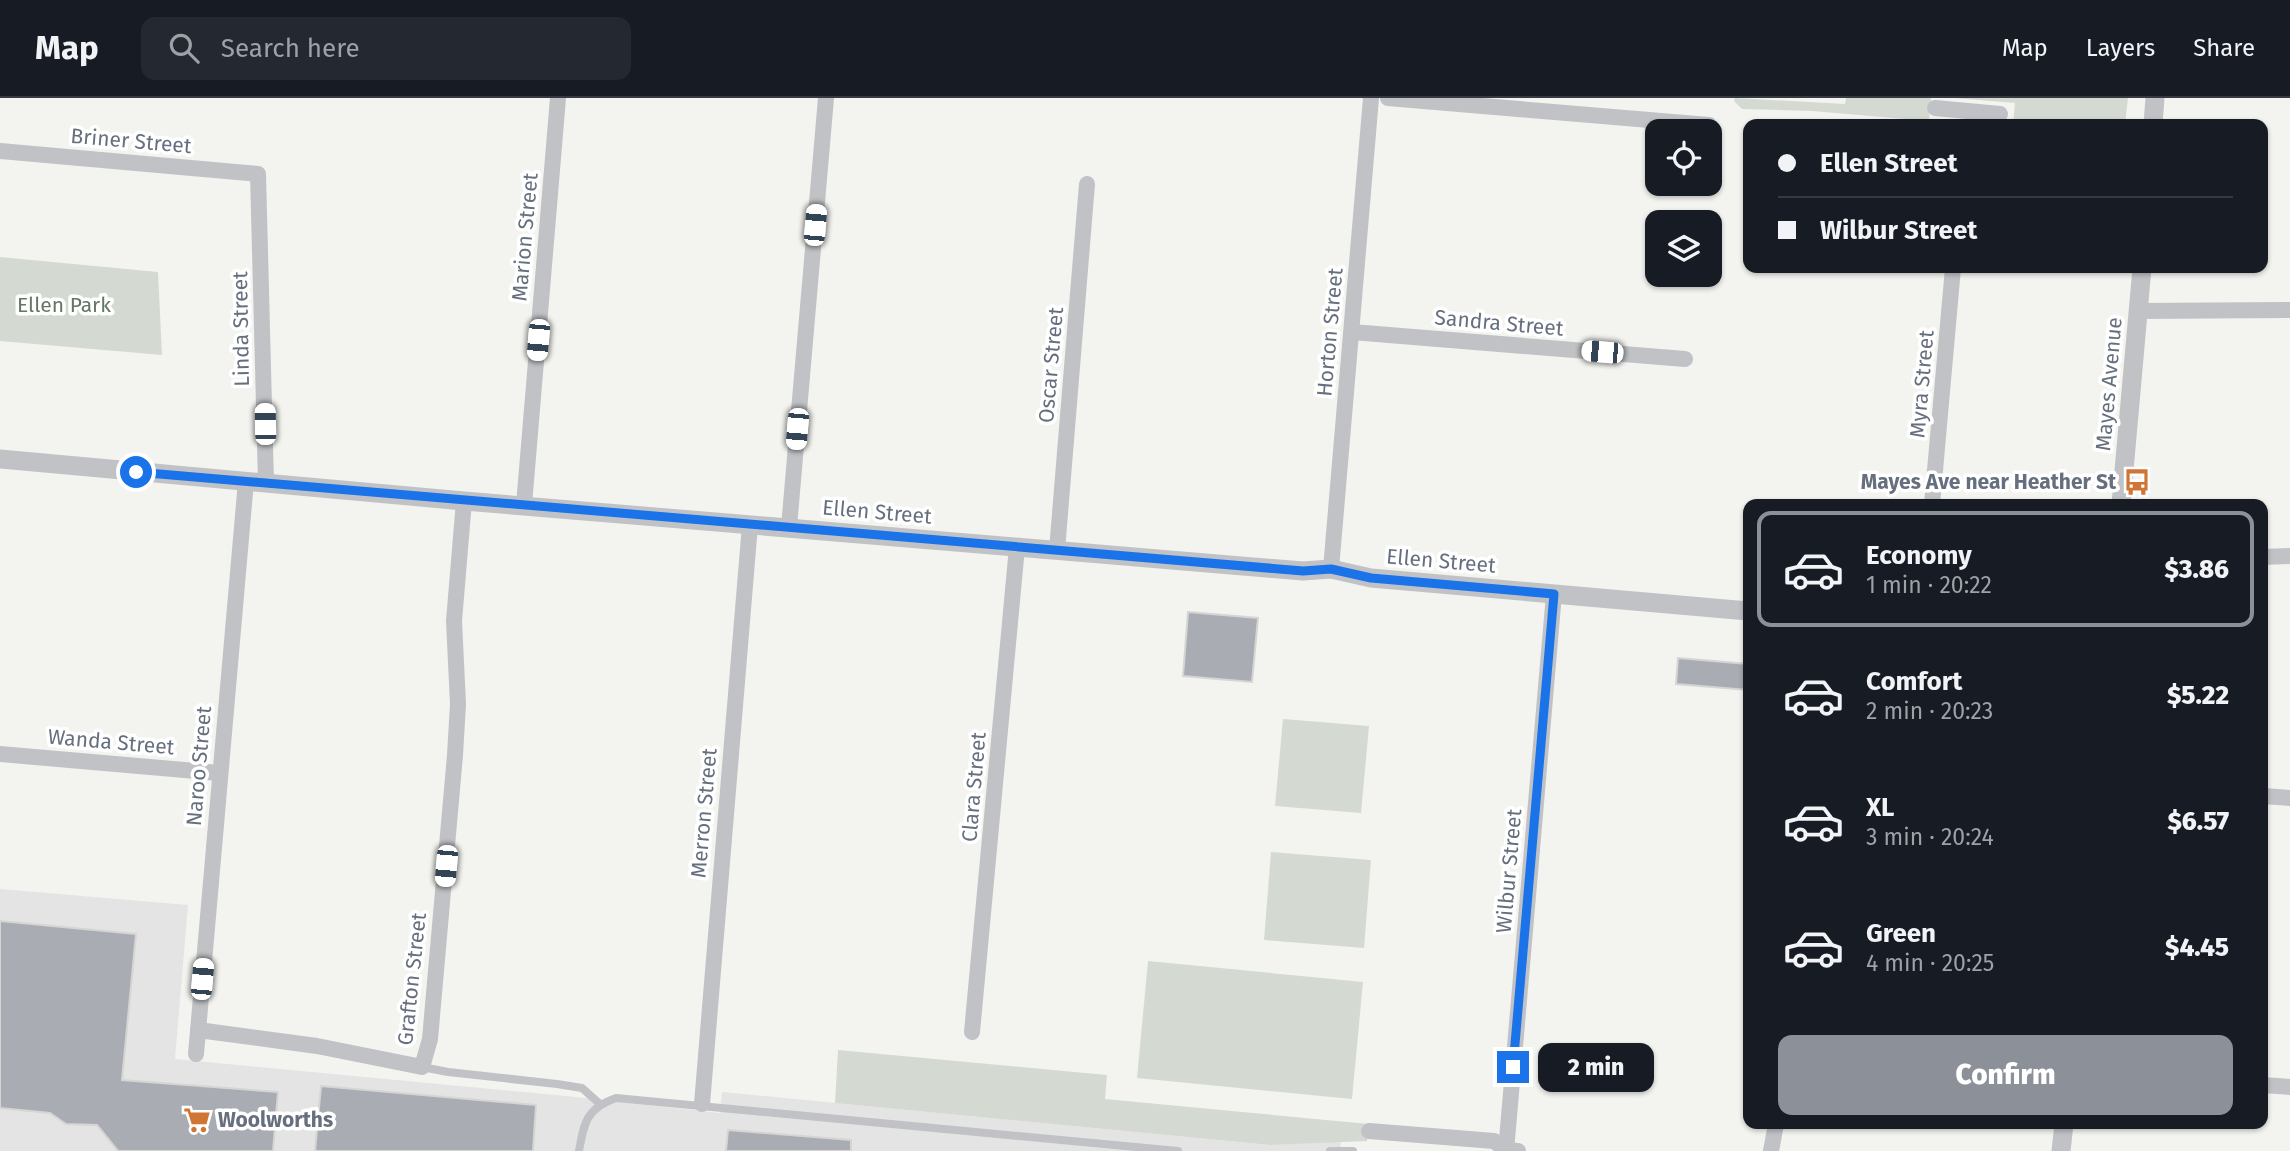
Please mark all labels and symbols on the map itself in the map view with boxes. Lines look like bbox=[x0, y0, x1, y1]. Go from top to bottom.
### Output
street label: Briner Street bbox=[69, 123, 193, 159]
street label: Marion Street bbox=[506, 171, 544, 302]
car bbox=[803, 203, 828, 247]
street label: Horton Street bbox=[1311, 266, 1349, 397]
street label: Linda Street bbox=[227, 271, 255, 387]
park label: Ellen Park bbox=[17, 292, 111, 318]
street label: Sandra Street bbox=[1434, 304, 1565, 342]
street label: Oscar Street bbox=[1033, 306, 1069, 424]
street label: Mayes Avenue bbox=[2090, 316, 2128, 452]
car bbox=[526, 318, 551, 362]
street label: Myra Street bbox=[1904, 329, 1940, 439]
car bbox=[1581, 340, 1624, 364]
car bbox=[255, 403, 276, 445]
car bbox=[785, 407, 810, 451]
route start bbox=[120, 456, 152, 488]
bus stop icon: Mayes Ave near Heather St bbox=[2122, 467, 2152, 497]
place label: Mayes Ave near Heather St bbox=[1861, 469, 2117, 495]
street label: Ellen Street bbox=[821, 494, 933, 530]
street label: Ellen Street bbox=[1385, 543, 1497, 579]
street label: Naroo Street bbox=[181, 705, 217, 827]
street label: Wanda Street bbox=[47, 724, 176, 761]
street label: Clara Street bbox=[956, 730, 992, 843]
street label: Merron Street bbox=[685, 746, 723, 879]
street label: Wilbur Street bbox=[1491, 807, 1527, 934]
car bbox=[434, 844, 459, 888]
street label: Grafton Street bbox=[392, 911, 432, 1047]
car bbox=[190, 957, 215, 1001]
callout: 2 min bbox=[1538, 1042, 1653, 1091]
route end bbox=[1497, 1051, 1529, 1083]
supermarket icon: Woolworths bbox=[182, 1105, 212, 1135]
place label: Woolworths bbox=[218, 1107, 333, 1133]

